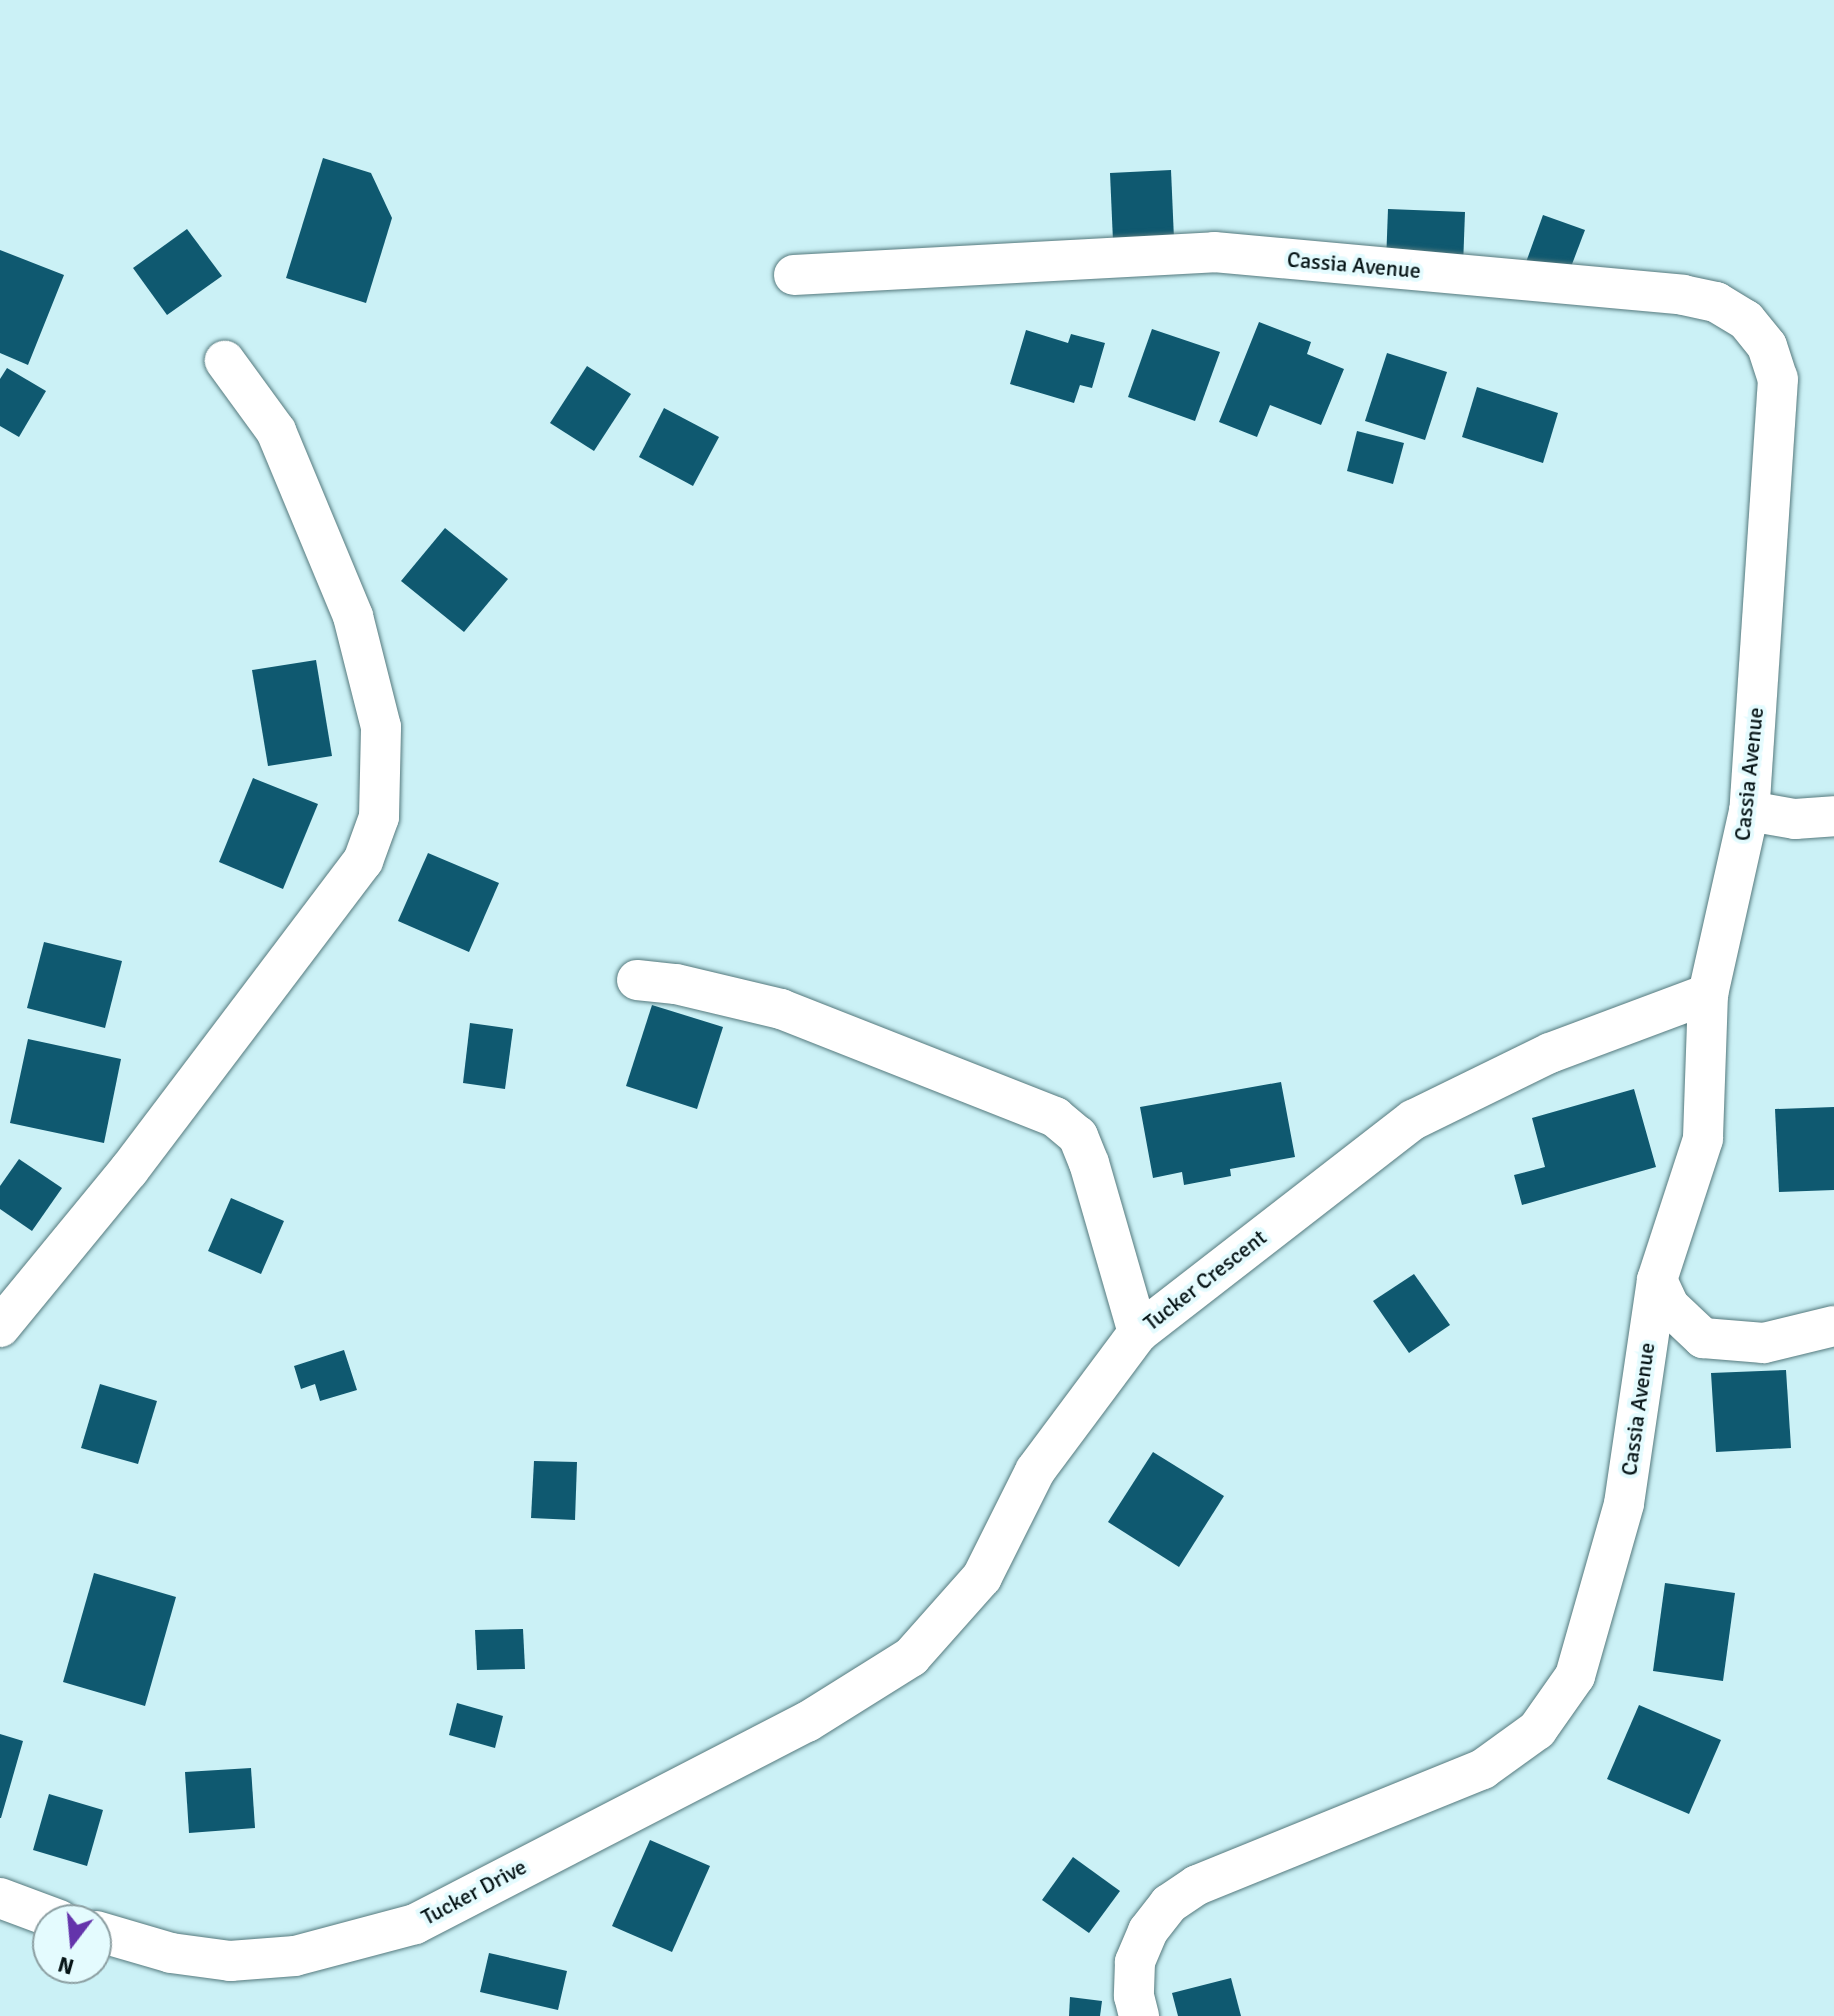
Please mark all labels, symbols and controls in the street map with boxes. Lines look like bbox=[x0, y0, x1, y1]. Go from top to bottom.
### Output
street label: Cassia Avenue bbox=[1286, 246, 1422, 284]
street label: Cassia Avenue bbox=[1729, 706, 1769, 842]
street label: Tucker Crescent bbox=[1138, 1224, 1272, 1336]
street label: Cassia Avenue bbox=[1616, 1341, 1660, 1477]
street label: Tucker Drive bbox=[417, 1853, 531, 1931]
north arrow bbox=[32, 1904, 112, 1984]
text: N bbox=[55, 1951, 77, 1981]

